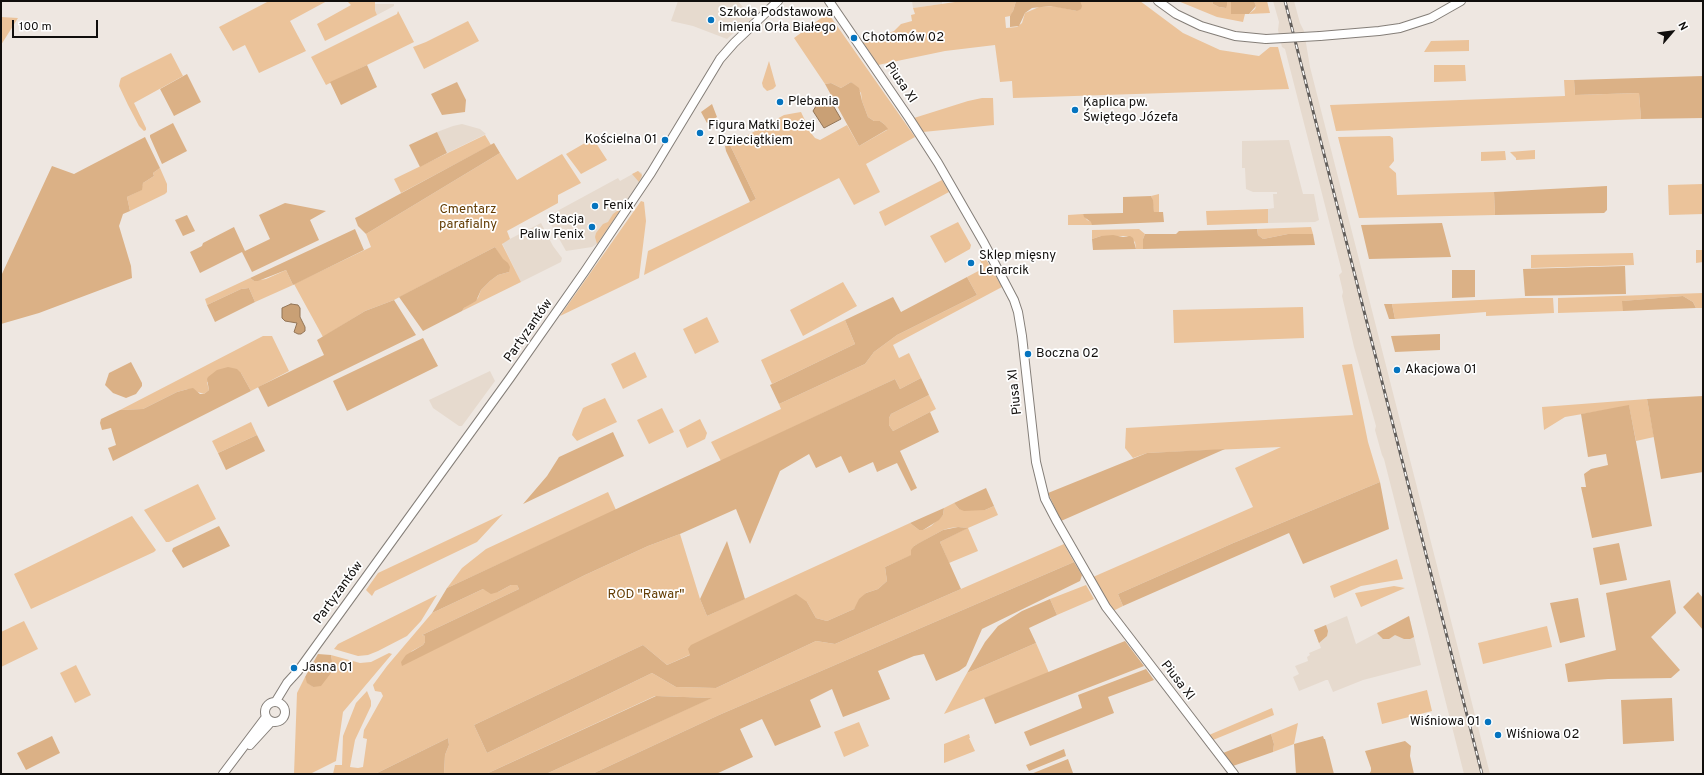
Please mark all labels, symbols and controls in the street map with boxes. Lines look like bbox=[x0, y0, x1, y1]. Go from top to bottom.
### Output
place label: Szkoła Podstawowa imienia Orła Białego bbox=[719, 5, 836, 36]
scale bar bbox=[14, 12, 100, 38]
north arrow bbox=[1652, 12, 1692, 52]
marker: Szkoła Podstawowa imienia Orła Białego bbox=[706, 15, 716, 25]
text: 100 m bbox=[19, 19, 52, 35]
text: N bbox=[1675, 20, 1691, 33]
place label: Chotomów 02 bbox=[862, 30, 944, 46]
marker: Chotomów 02 bbox=[849, 33, 859, 43]
street label: Piusa XI bbox=[881, 60, 919, 106]
place label: Plebania bbox=[788, 94, 839, 110]
place label: Kaplica pw. Świętego Józefa bbox=[1083, 95, 1178, 126]
marker: Plebania bbox=[775, 97, 785, 107]
marker: Kaplica pw. Świętego Józefa bbox=[1070, 105, 1080, 115]
place label: Figura Matki Bożej z Dzieciątkiem bbox=[708, 118, 815, 149]
marker: Figura Matki Bożej z Dzieciątkiem bbox=[695, 128, 705, 138]
place label: Kościelna 01 bbox=[585, 132, 657, 148]
marker: Kościelna 01 bbox=[660, 135, 670, 145]
place label: Fenix bbox=[603, 198, 634, 214]
marker: Fenix bbox=[590, 201, 600, 211]
park label: Cmentarz parafialny bbox=[439, 202, 497, 233]
place label: Stacja Paliw Fenix bbox=[519, 212, 584, 243]
marker: Stacja Paliw Fenix bbox=[587, 222, 597, 232]
place label: Sklep mięsny Lenarcik bbox=[979, 248, 1056, 279]
marker: Sklep mięsny Lenarcik bbox=[966, 258, 976, 268]
street label: Partyzantów bbox=[501, 296, 557, 366]
place label: Boczna 02 bbox=[1036, 346, 1099, 362]
marker: Boczna 02 bbox=[1023, 349, 1033, 359]
place label: Akacjowa 01 bbox=[1405, 362, 1477, 378]
marker: Akacjowa 01 bbox=[1392, 365, 1402, 375]
street label: Piusa XI bbox=[1006, 368, 1026, 416]
street label: Partyzantów bbox=[311, 559, 367, 627]
park label: ROD "Rawar" bbox=[608, 587, 684, 603]
street label: Piusa XI bbox=[1157, 658, 1197, 704]
place label: Jasna 01 bbox=[302, 660, 353, 676]
marker: Jasna 01 bbox=[289, 663, 299, 673]
place label: Wiśniowa 01 bbox=[1410, 714, 1480, 730]
marker: Wiśniowa 01 bbox=[1483, 717, 1493, 727]
place label: Wiśniowa 02 bbox=[1506, 727, 1579, 743]
marker: Wiśniowa 02 bbox=[1493, 730, 1503, 740]

